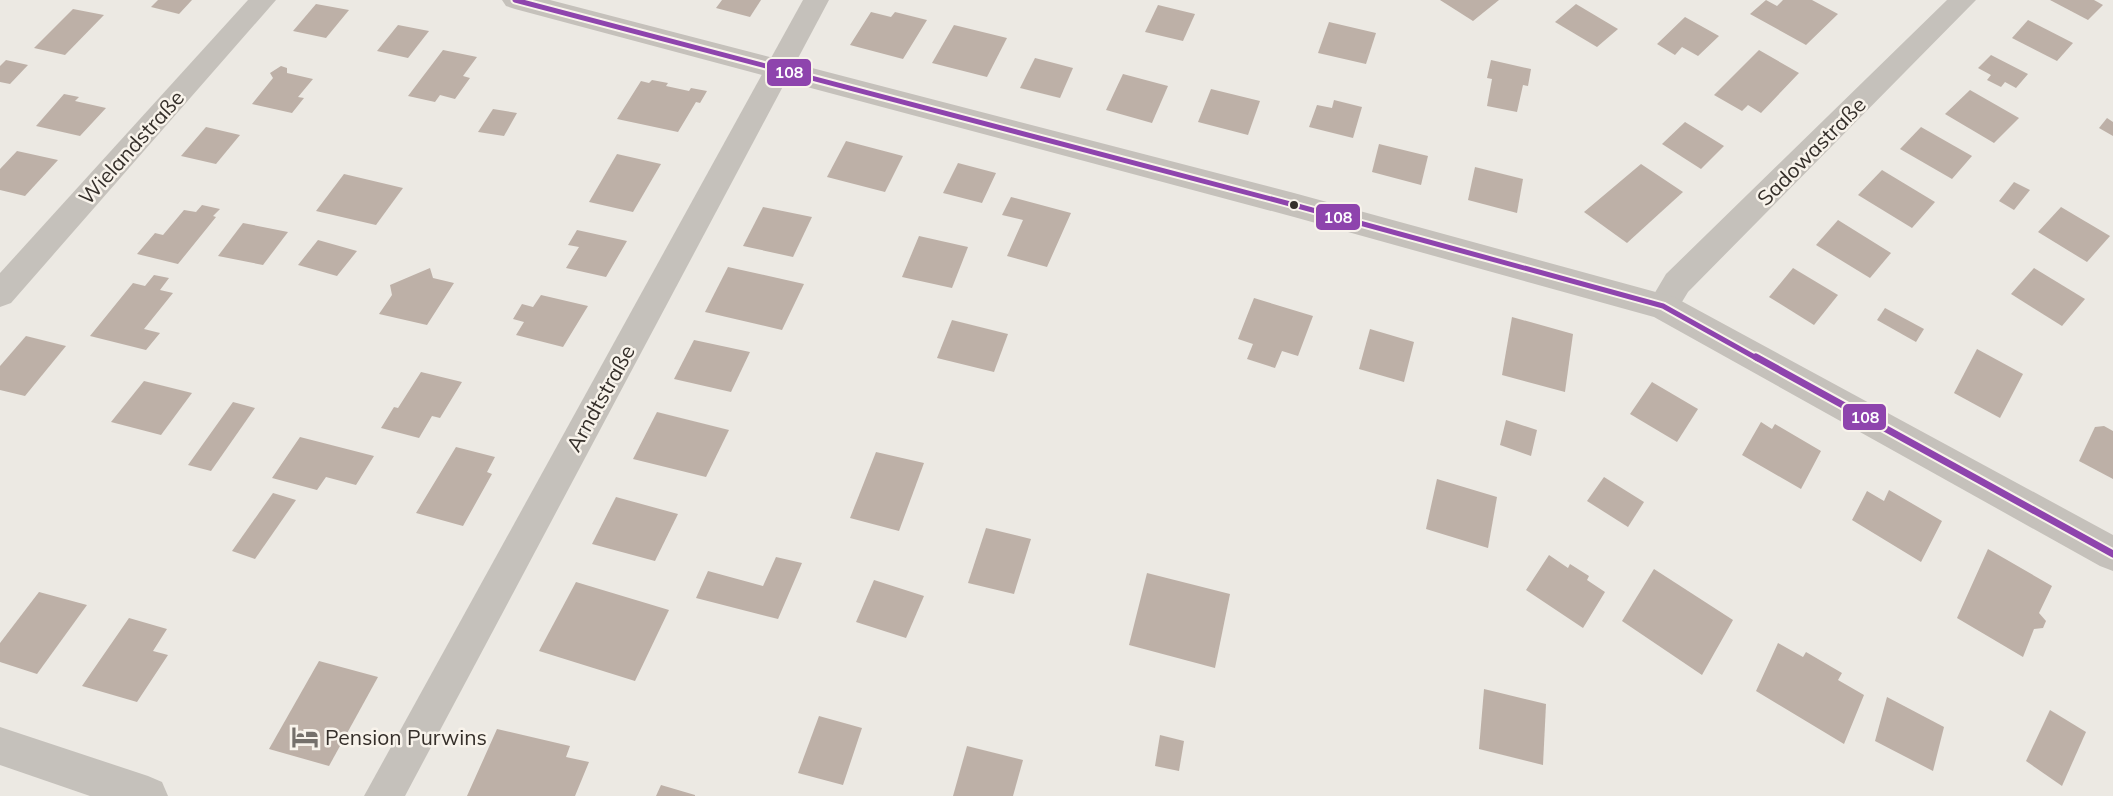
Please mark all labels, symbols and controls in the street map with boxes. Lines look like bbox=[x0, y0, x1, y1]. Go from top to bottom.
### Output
line badge: 108 bbox=[766, 58, 812, 87]
text: 108 bbox=[775, 62, 804, 82]
street label: Wielandstraße bbox=[73, 84, 189, 210]
street label: Sadowastraße bbox=[1751, 91, 1871, 211]
unlabelled marker bbox=[1288, 199, 1300, 211]
line badge: 108 bbox=[1315, 203, 1361, 231]
text: 108 bbox=[1324, 207, 1353, 227]
street label: Arndtstraße bbox=[560, 340, 640, 456]
line badge: 108 bbox=[1842, 403, 1887, 431]
text: 108 bbox=[1851, 407, 1880, 427]
hotel icon: Pension Purwins bbox=[290, 722, 320, 752]
place label: Pension Purwins bbox=[325, 724, 487, 750]

